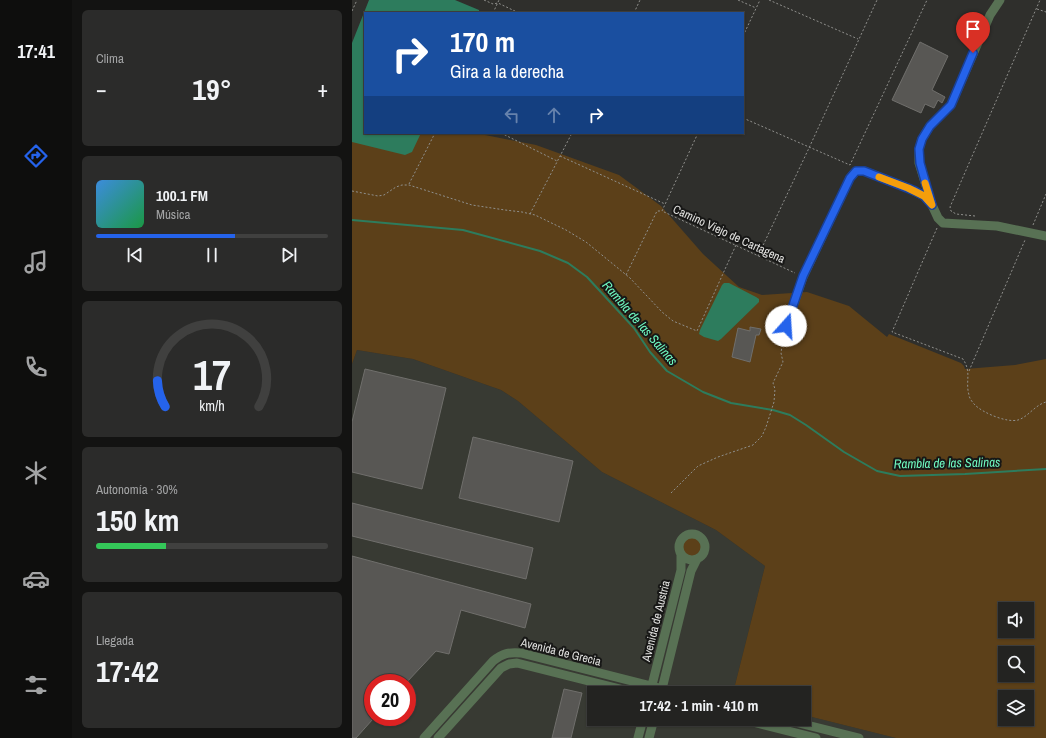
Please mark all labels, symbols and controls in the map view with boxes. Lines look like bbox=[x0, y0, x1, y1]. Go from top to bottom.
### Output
pin bbox=[956, 12, 990, 53]
icon: arrive bbox=[962, 18, 984, 40]
text: 170 m bbox=[450, 23, 515, 61]
icon: right bbox=[384, 28, 436, 80]
text: 17:41 bbox=[17, 39, 55, 64]
text: Clima bbox=[96, 50, 124, 67]
text: Gira a la derecha bbox=[450, 59, 564, 84]
text: 19° bbox=[192, 69, 232, 109]
text: − bbox=[96, 74, 107, 104]
text: + bbox=[317, 74, 328, 104]
icon: left bbox=[501, 104, 523, 126]
icon: ahead bbox=[543, 104, 565, 126]
icon: right bbox=[585, 104, 607, 126]
icon: directions bbox=[22, 142, 50, 170]
text: 100.1 FM bbox=[156, 185, 208, 206]
street label: Camino Viejo de Cartagena bbox=[670, 201, 788, 267]
text: Música bbox=[156, 206, 190, 223]
icon: previous bbox=[124, 244, 146, 266]
icon: pause bbox=[201, 244, 223, 266]
icon: next bbox=[278, 244, 300, 266]
icon: music bbox=[22, 248, 50, 276]
water label: Rambla de las Salinas bbox=[599, 277, 681, 369]
position arrow bbox=[765, 305, 807, 347]
text: 17 bbox=[193, 347, 231, 403]
icon: phone bbox=[22, 353, 50, 381]
text: km/h bbox=[199, 396, 225, 415]
water label: Rambla de las Salinas bbox=[894, 454, 1000, 472]
icon: climate bbox=[22, 459, 50, 487]
text: Autonomía · 30% bbox=[96, 481, 178, 498]
text: 150 km bbox=[96, 500, 179, 540]
icon: car bbox=[22, 565, 50, 593]
street label: Avenida de Austria bbox=[638, 578, 674, 664]
map controls bbox=[998, 602, 1034, 726]
button: sound bbox=[998, 602, 1034, 638]
text: Llegada bbox=[96, 632, 134, 649]
street label: Avenida de Grecia bbox=[518, 634, 603, 670]
button: search bbox=[998, 646, 1034, 682]
text: 17:42 bbox=[96, 651, 159, 691]
icon: filters bbox=[22, 671, 50, 699]
speed limit sign: 20 bbox=[364, 674, 416, 726]
button: layers bbox=[998, 690, 1034, 726]
text: 17:42 · 1 min · 410 m bbox=[640, 695, 758, 716]

